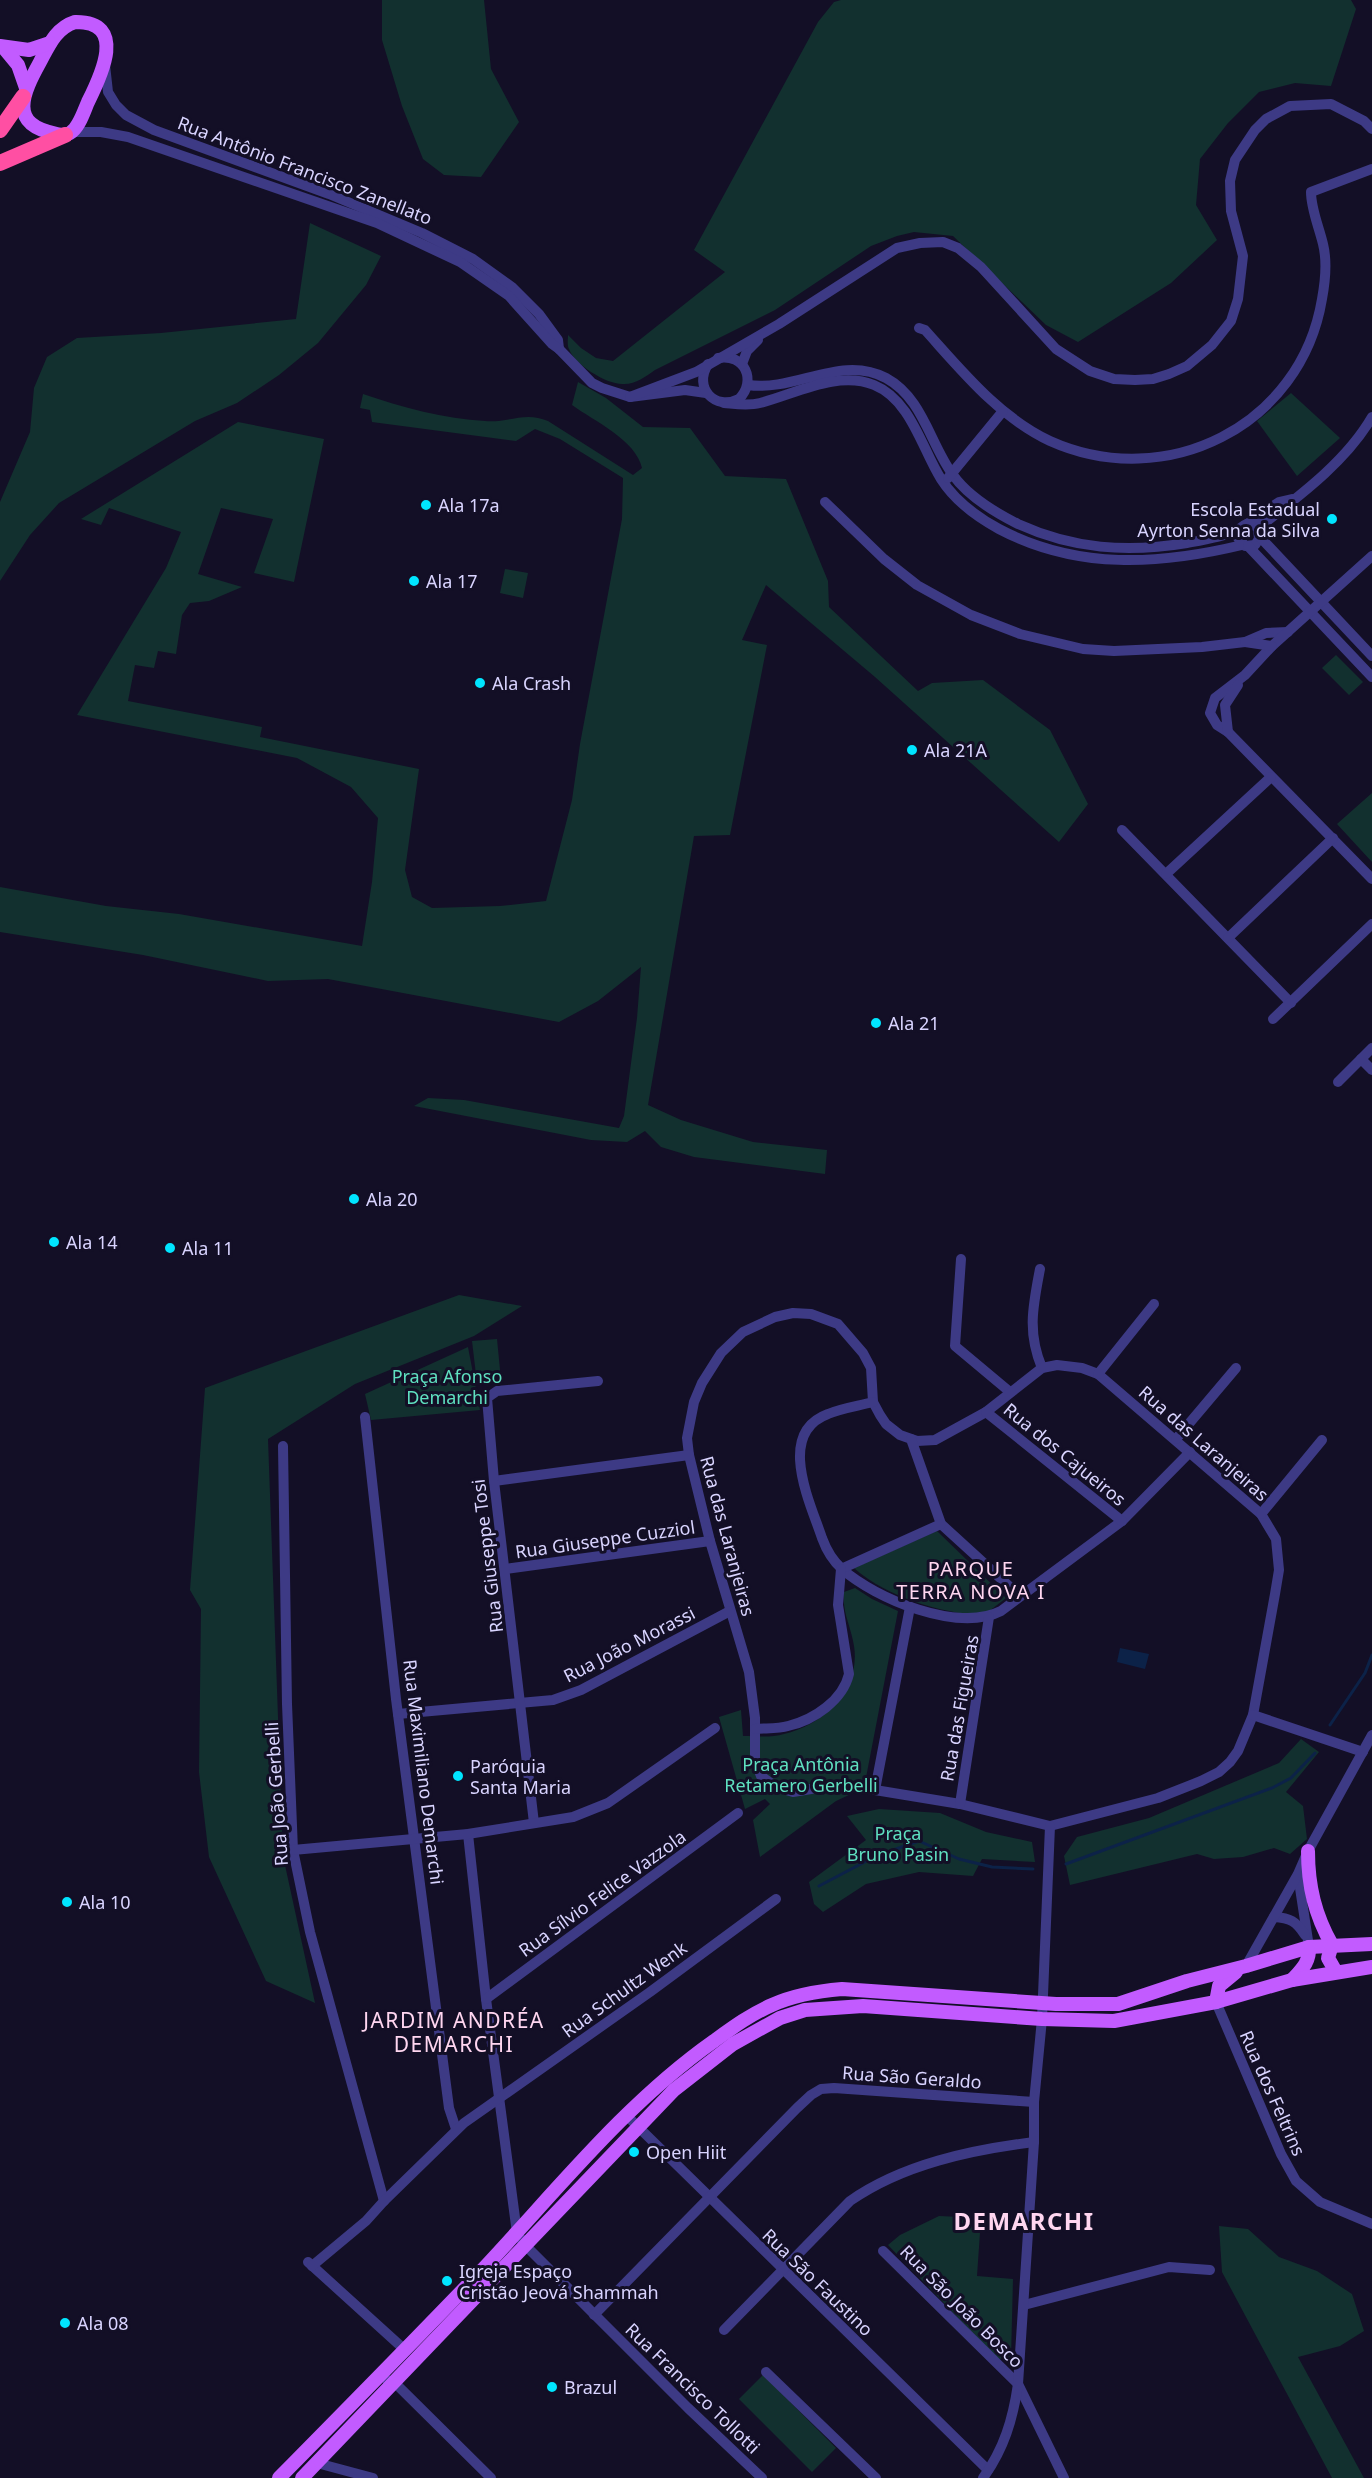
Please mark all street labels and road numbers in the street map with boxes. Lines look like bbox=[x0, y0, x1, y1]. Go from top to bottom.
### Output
street label: Rua Antônio Francisco Zanellato bbox=[174, 110, 436, 230]
street label: Rua das Laranjeiras bbox=[1134, 1380, 1274, 1506]
street label: Rua dos Cajueiros bbox=[999, 1397, 1131, 1511]
street label: Rua das Laranjeiras bbox=[695, 1453, 761, 1619]
street label: Rua Giuseppe Tosi bbox=[466, 1478, 508, 1634]
street label: Rua Giuseppe Cuzziol bbox=[514, 1514, 696, 1564]
street label: Rua João Morassi bbox=[559, 1600, 699, 1688]
street label: Rua das Figueiras bbox=[934, 1633, 984, 1783]
street label: Rua Maximiliano Demarchi bbox=[398, 1658, 450, 1886]
street label: Rua João Gerbelli bbox=[259, 1721, 293, 1867]
street label: Rua Sílvio Felice Vazzola bbox=[514, 1824, 690, 1962]
street label: Rua Schultz Wenk bbox=[557, 1935, 692, 2043]
street label: Rua dos Feltrins bbox=[1235, 2027, 1311, 2159]
street label: Rua São Geraldo bbox=[841, 2060, 983, 2094]
street label: Rua São Faustino bbox=[758, 2223, 878, 2341]
street label: Rua São João Bosco bbox=[895, 2239, 1029, 2373]
street label: Rua Francisco Tollotti bbox=[621, 2317, 765, 2459]

